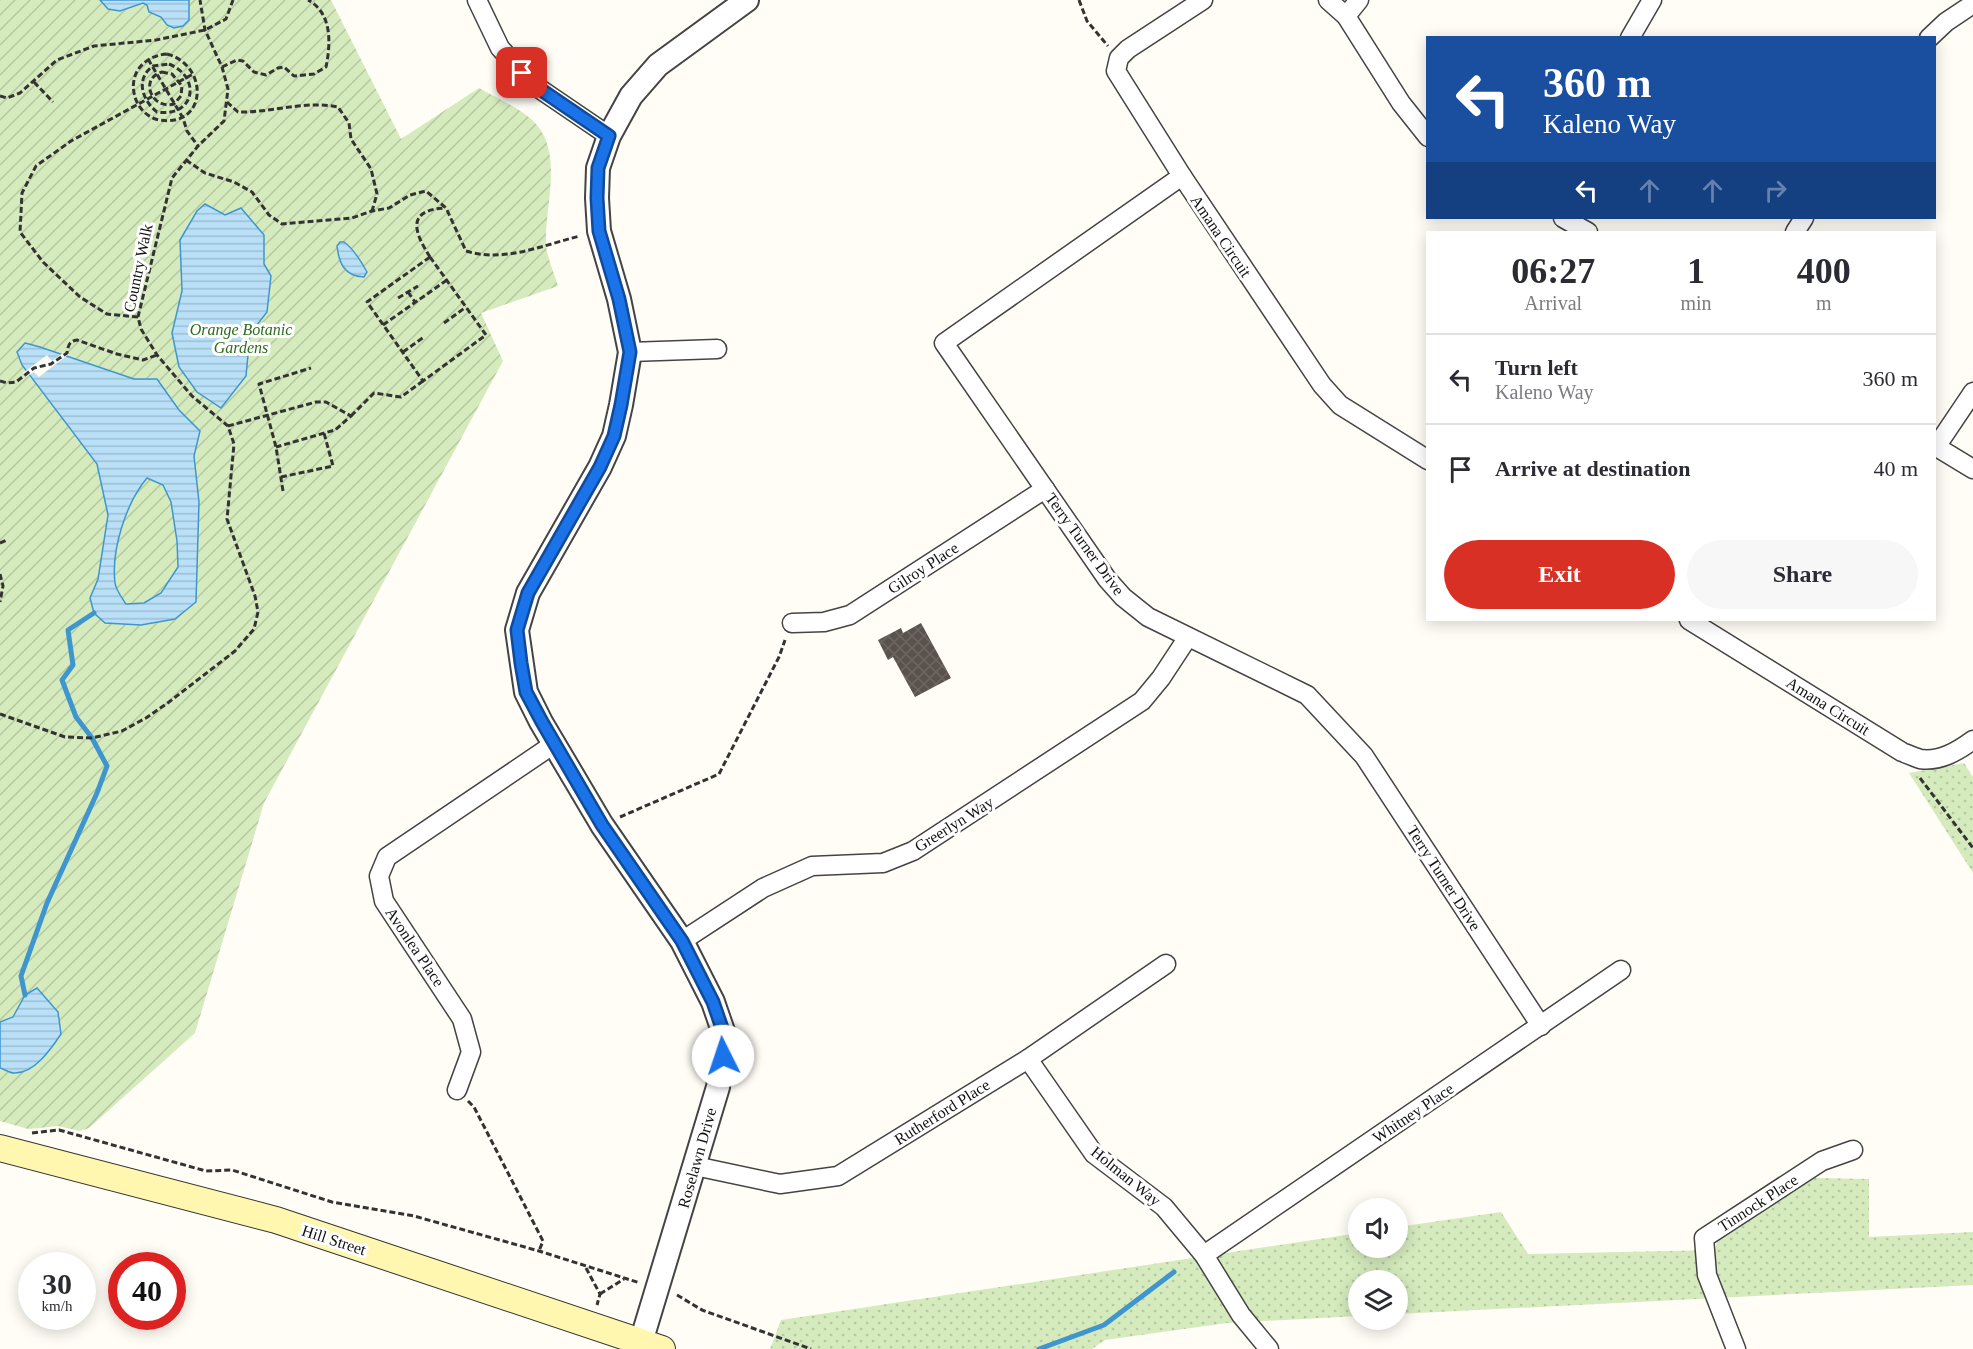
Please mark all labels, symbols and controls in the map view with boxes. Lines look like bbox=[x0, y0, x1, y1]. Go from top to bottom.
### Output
pin bbox=[496, 47, 547, 98]
icon: arrive bbox=[505, 56, 538, 89]
icon: left bbox=[1444, 60, 1522, 138]
text: 360 m bbox=[1543, 60, 1652, 106]
text: Kaleno Way bbox=[1543, 109, 1676, 139]
icon: left bbox=[1570, 174, 1603, 207]
icon: ahead bbox=[1633, 174, 1666, 207]
icon: ahead bbox=[1696, 174, 1729, 207]
icon: right bbox=[1759, 174, 1792, 207]
street label: Amana Circuit bbox=[1187, 192, 1255, 280]
street label: Country Walk bbox=[120, 222, 157, 314]
text: 06:27 bbox=[1511, 251, 1595, 291]
text: 1 bbox=[1687, 251, 1705, 291]
text: 400 bbox=[1797, 251, 1851, 291]
text: Arrival bbox=[1524, 292, 1582, 314]
text: min bbox=[1680, 292, 1712, 314]
text: m bbox=[1816, 292, 1832, 314]
park label: Orange Botanic Gardens bbox=[190, 321, 292, 356]
text: Turn left bbox=[1495, 355, 1578, 380]
icon: left bbox=[1444, 363, 1477, 396]
text: 360 m bbox=[1862, 366, 1918, 391]
text: Kaleno Way bbox=[1495, 381, 1594, 403]
icon: arrive bbox=[1444, 453, 1477, 486]
text: Arrive at destination bbox=[1495, 456, 1691, 481]
text: 40 m bbox=[1873, 456, 1918, 481]
street label: Terry Turner Drive bbox=[1042, 490, 1128, 599]
street label: Gilroy Place bbox=[885, 539, 962, 598]
button: Exit bbox=[1444, 540, 1675, 609]
button: Share bbox=[1687, 540, 1918, 609]
street label: Amana Circuit bbox=[1783, 674, 1873, 739]
street label: Greerlyn Way bbox=[912, 793, 997, 856]
street label: Terry Turner Drive bbox=[1403, 822, 1484, 934]
street label: Avonlea Place bbox=[382, 904, 448, 990]
position arrow bbox=[691, 1024, 755, 1088]
street label: Rutherford Place bbox=[891, 1076, 993, 1148]
street label: Whitney Place bbox=[1369, 1080, 1457, 1147]
street label: Roselawn Drive bbox=[675, 1106, 719, 1210]
street label: Holman Way bbox=[1087, 1143, 1164, 1210]
street label: Tinnock Place bbox=[1715, 1171, 1801, 1235]
map controls bbox=[1348, 1198, 1408, 1330]
button: sound bbox=[1348, 1198, 1408, 1258]
street label: Hill Street bbox=[300, 1222, 369, 1258]
speed limit sign: 40 bbox=[108, 1252, 186, 1330]
text: 30 bbox=[42, 1267, 72, 1300]
button: layers bbox=[1348, 1270, 1408, 1330]
text: km/h bbox=[42, 1298, 72, 1314]

